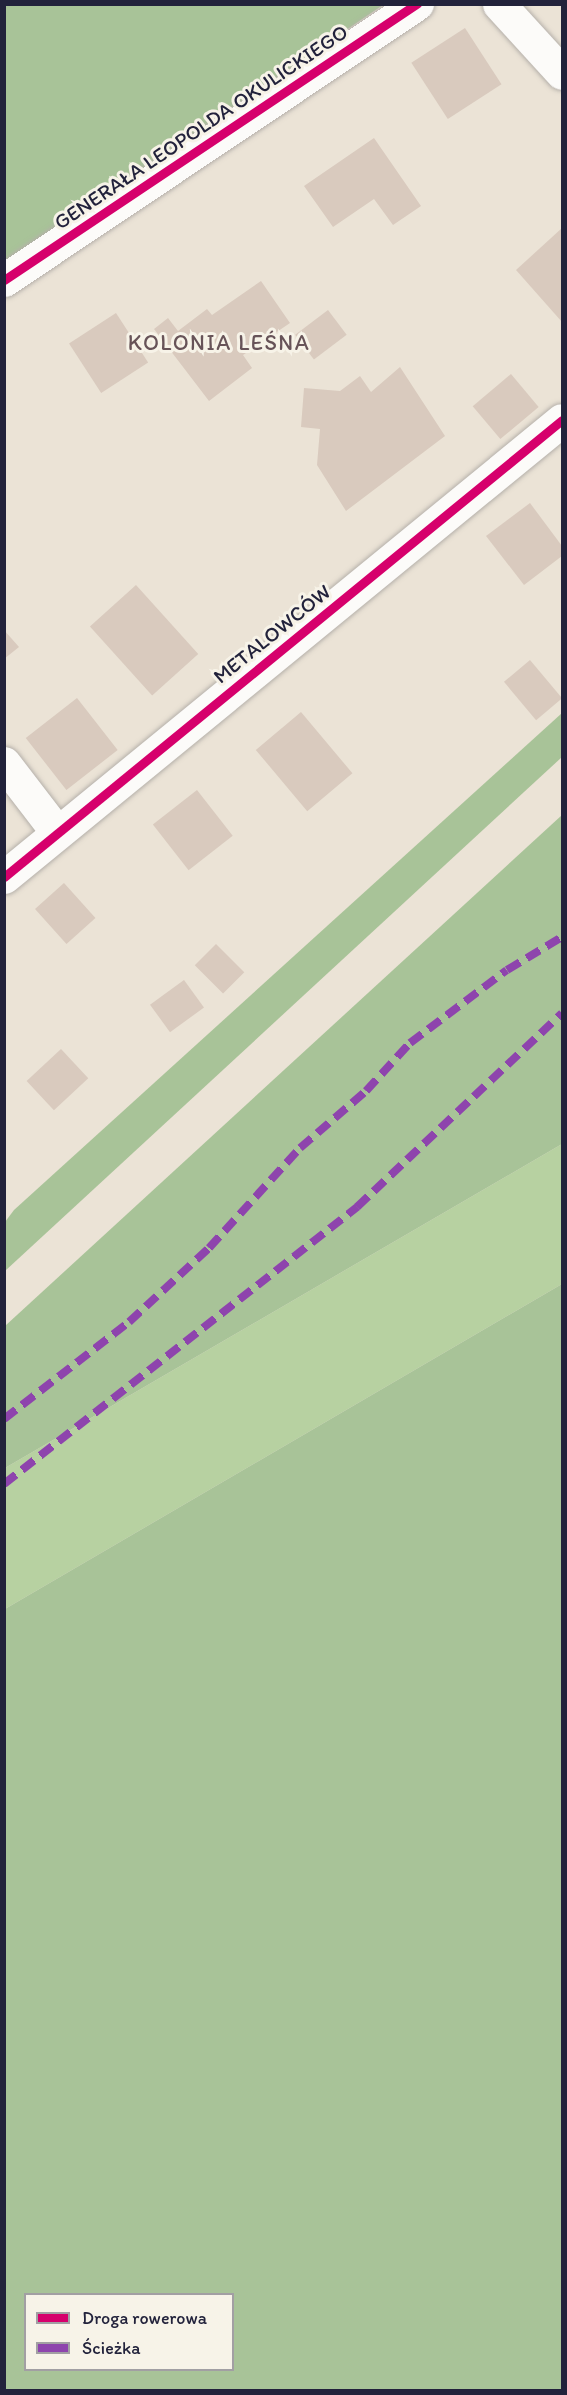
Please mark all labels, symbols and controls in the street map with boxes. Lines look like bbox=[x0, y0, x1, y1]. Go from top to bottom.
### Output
street label: GENERAŁA LEOPOLDA OKULICKIEGO bbox=[48, 18, 354, 236]
district label: KOLONIA LEŚNA bbox=[128, 330, 310, 356]
street label: METALOWCÓW bbox=[208, 579, 336, 689]
legend bbox=[24, 2293, 234, 2371]
text: Droga rowerowa bbox=[82, 2307, 207, 2329]
text: Ścieżka bbox=[82, 2337, 141, 2359]

